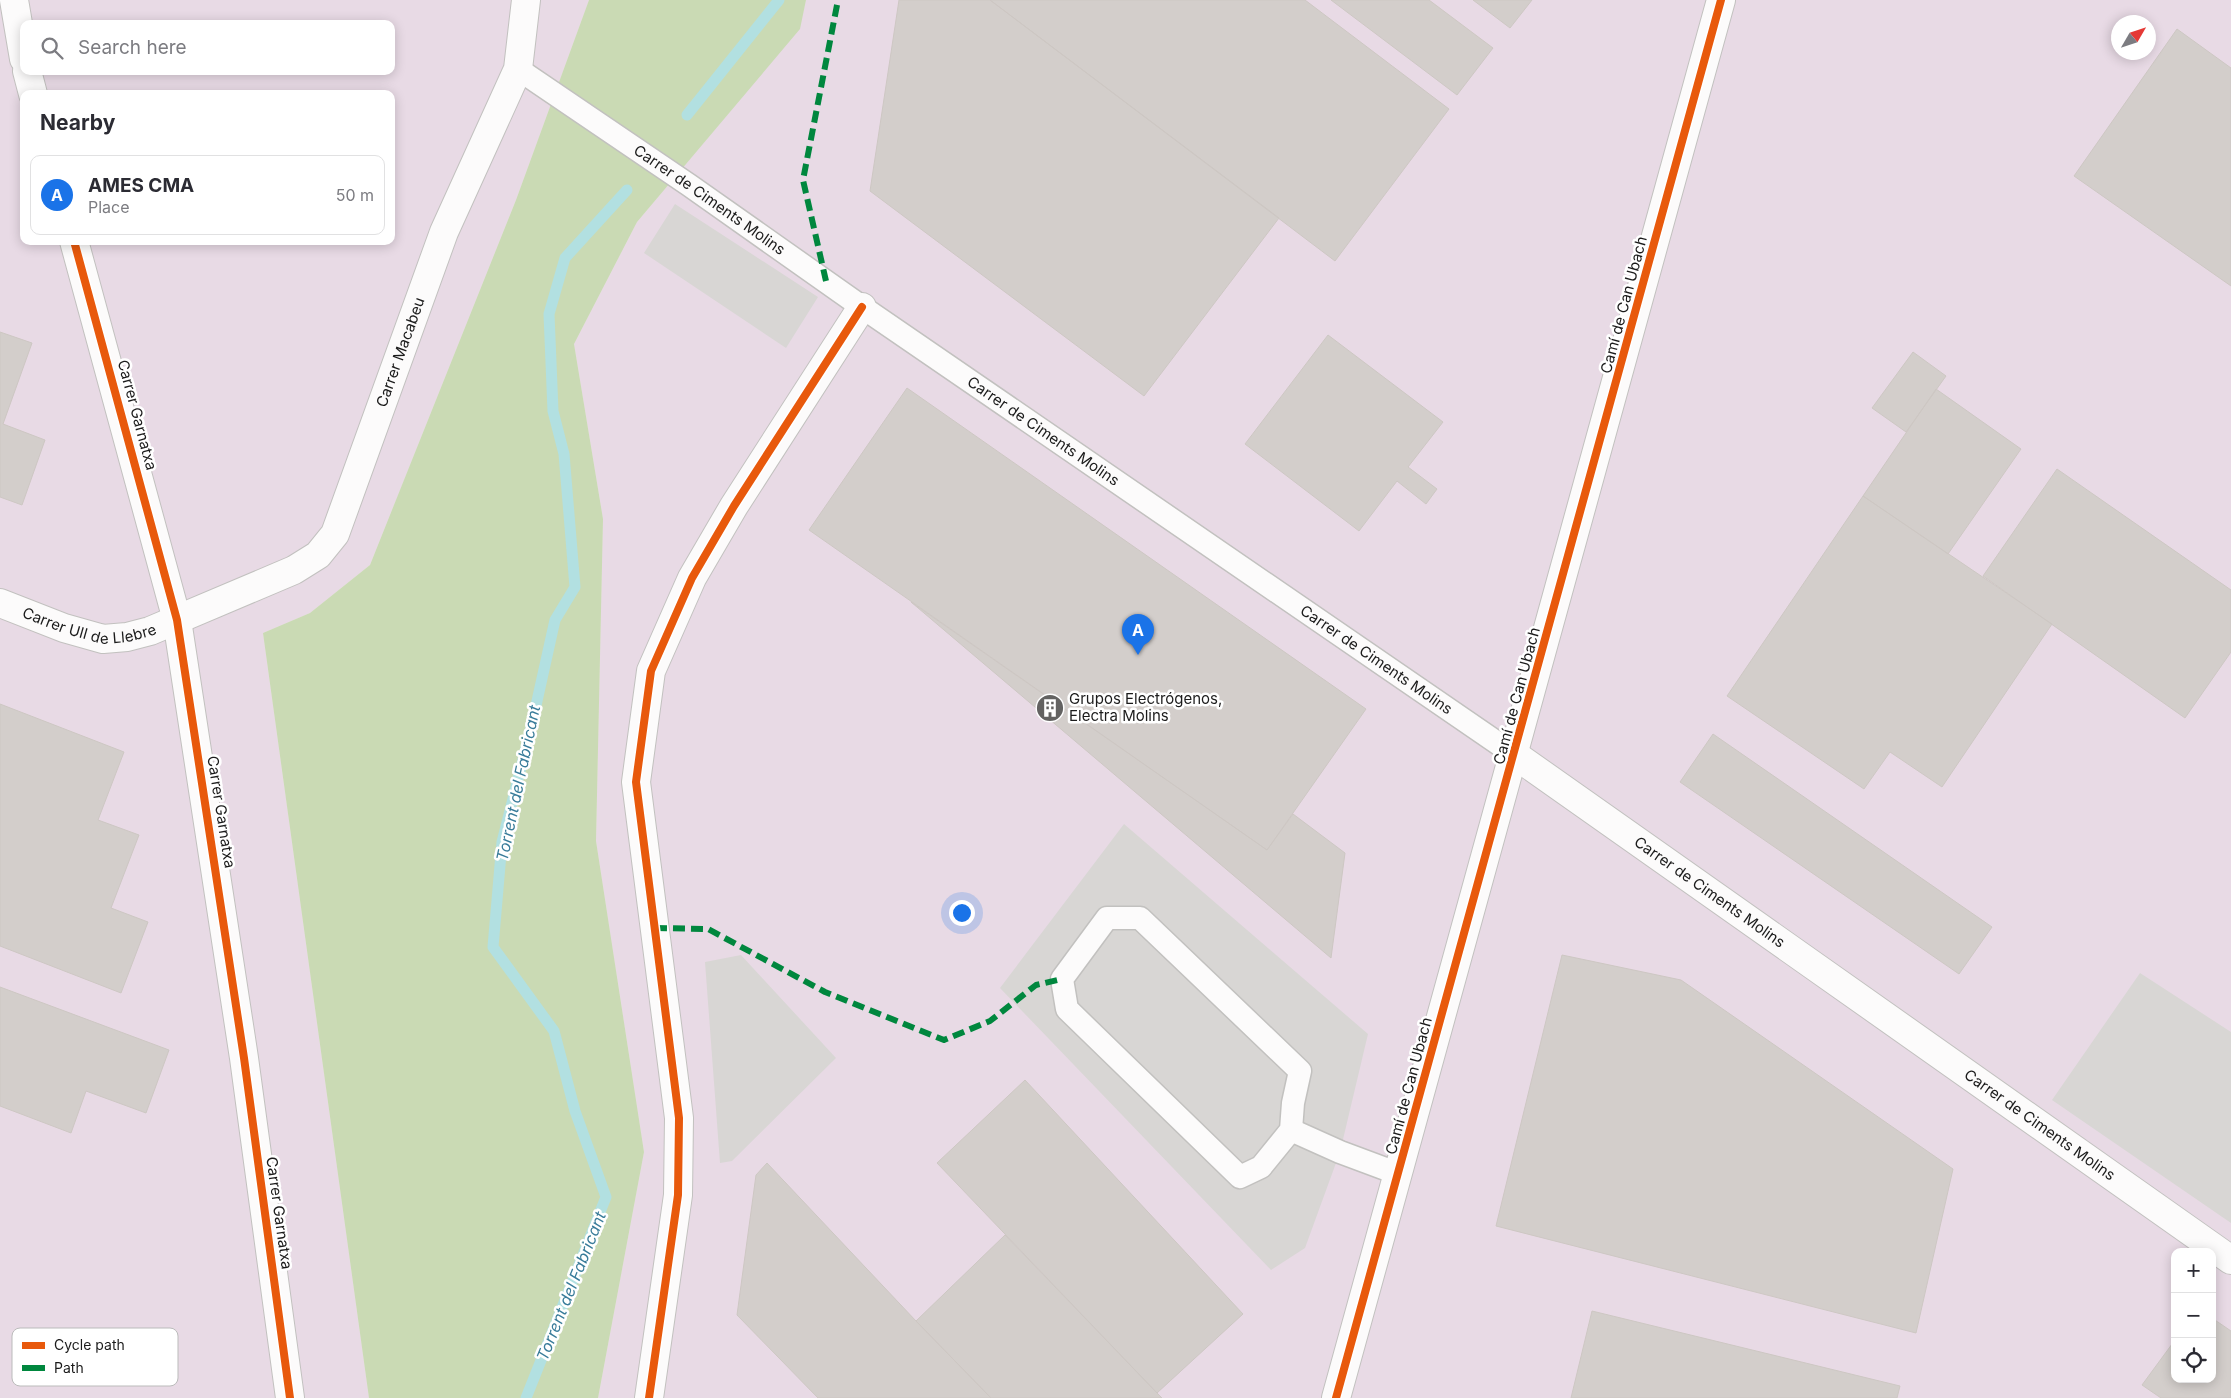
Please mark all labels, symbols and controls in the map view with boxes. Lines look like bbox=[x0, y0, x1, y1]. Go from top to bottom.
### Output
north arrow bbox=[2111, 15, 2156, 60]
search box bbox=[20, 20, 395, 75]
icon: search bbox=[38, 34, 66, 62]
text: Search here bbox=[78, 36, 187, 59]
text: Nearby bbox=[40, 110, 115, 135]
street label: Carrer de Ciments Molins bbox=[630, 140, 789, 259]
text: AMES CMA bbox=[88, 174, 194, 197]
text: A bbox=[51, 185, 63, 205]
text: 50 m bbox=[336, 185, 374, 205]
text: Place bbox=[88, 197, 130, 217]
street label: Camí de Can Ubach bbox=[1596, 234, 1651, 376]
street label: Carrer Macabeu bbox=[372, 295, 429, 410]
street label: Carrer Garnatxa bbox=[114, 358, 161, 472]
street label: Carrer de Ciments Molins bbox=[964, 372, 1123, 490]
street label: Carrer de Ciments Molins bbox=[1297, 601, 1456, 718]
street label: Carrer Ull de Llebre bbox=[20, 603, 159, 648]
pin: A bbox=[1122, 614, 1154, 655]
street label: Camí de Can Ubach bbox=[1489, 625, 1544, 767]
place label: Grupos Electrógenos, Electra Molins bbox=[1069, 689, 1222, 725]
building icon: Grupos Electrógenos, Electra Molins bbox=[1035, 693, 1065, 723]
water label: Torrent del Fabricant bbox=[492, 703, 544, 863]
street label: Carrer Garnatxa bbox=[203, 754, 240, 869]
street label: Carrer de Ciments Molins bbox=[1631, 832, 1789, 952]
your location bbox=[949, 900, 975, 926]
street label: Camí de Can Ubach bbox=[1381, 1015, 1436, 1157]
street label: Carrer de Ciments Molins bbox=[1961, 1065, 2119, 1184]
street label: Carrer Garnatxa bbox=[262, 1155, 297, 1270]
water label: Torrent del Fabricant bbox=[532, 1208, 610, 1363]
map controls bbox=[2171, 1248, 2216, 1383]
button: + bbox=[2171, 1248, 2216, 1293]
button: − bbox=[2171, 1293, 2216, 1338]
legend bbox=[12, 1328, 178, 1386]
text: Cycle path bbox=[54, 1336, 125, 1353]
button: locate bbox=[2171, 1338, 2216, 1383]
text: Path bbox=[54, 1359, 84, 1376]

